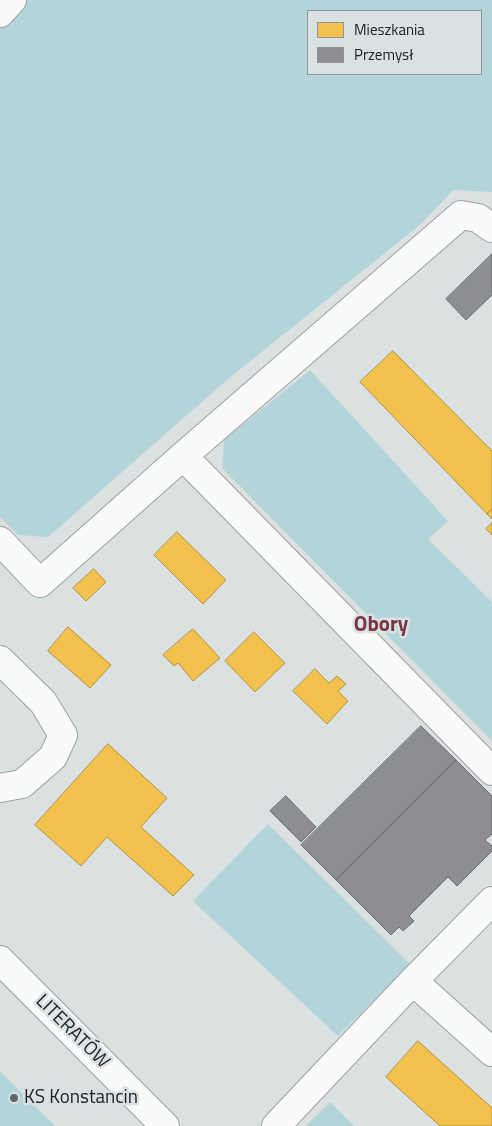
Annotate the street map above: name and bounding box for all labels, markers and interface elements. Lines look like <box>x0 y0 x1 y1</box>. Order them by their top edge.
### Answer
legend <box>307 10 482 75</box>
text: Mieszkania <box>354 18 425 41</box>
text: Przemysł <box>354 43 414 66</box>
district label: Obory <box>354 613 408 639</box>
street label: LITERATÓW <box>30 990 114 1074</box>
place label: KS Konstancin <box>24 1087 138 1109</box>
marker: KS Konstancin <box>8 1092 20 1104</box>

